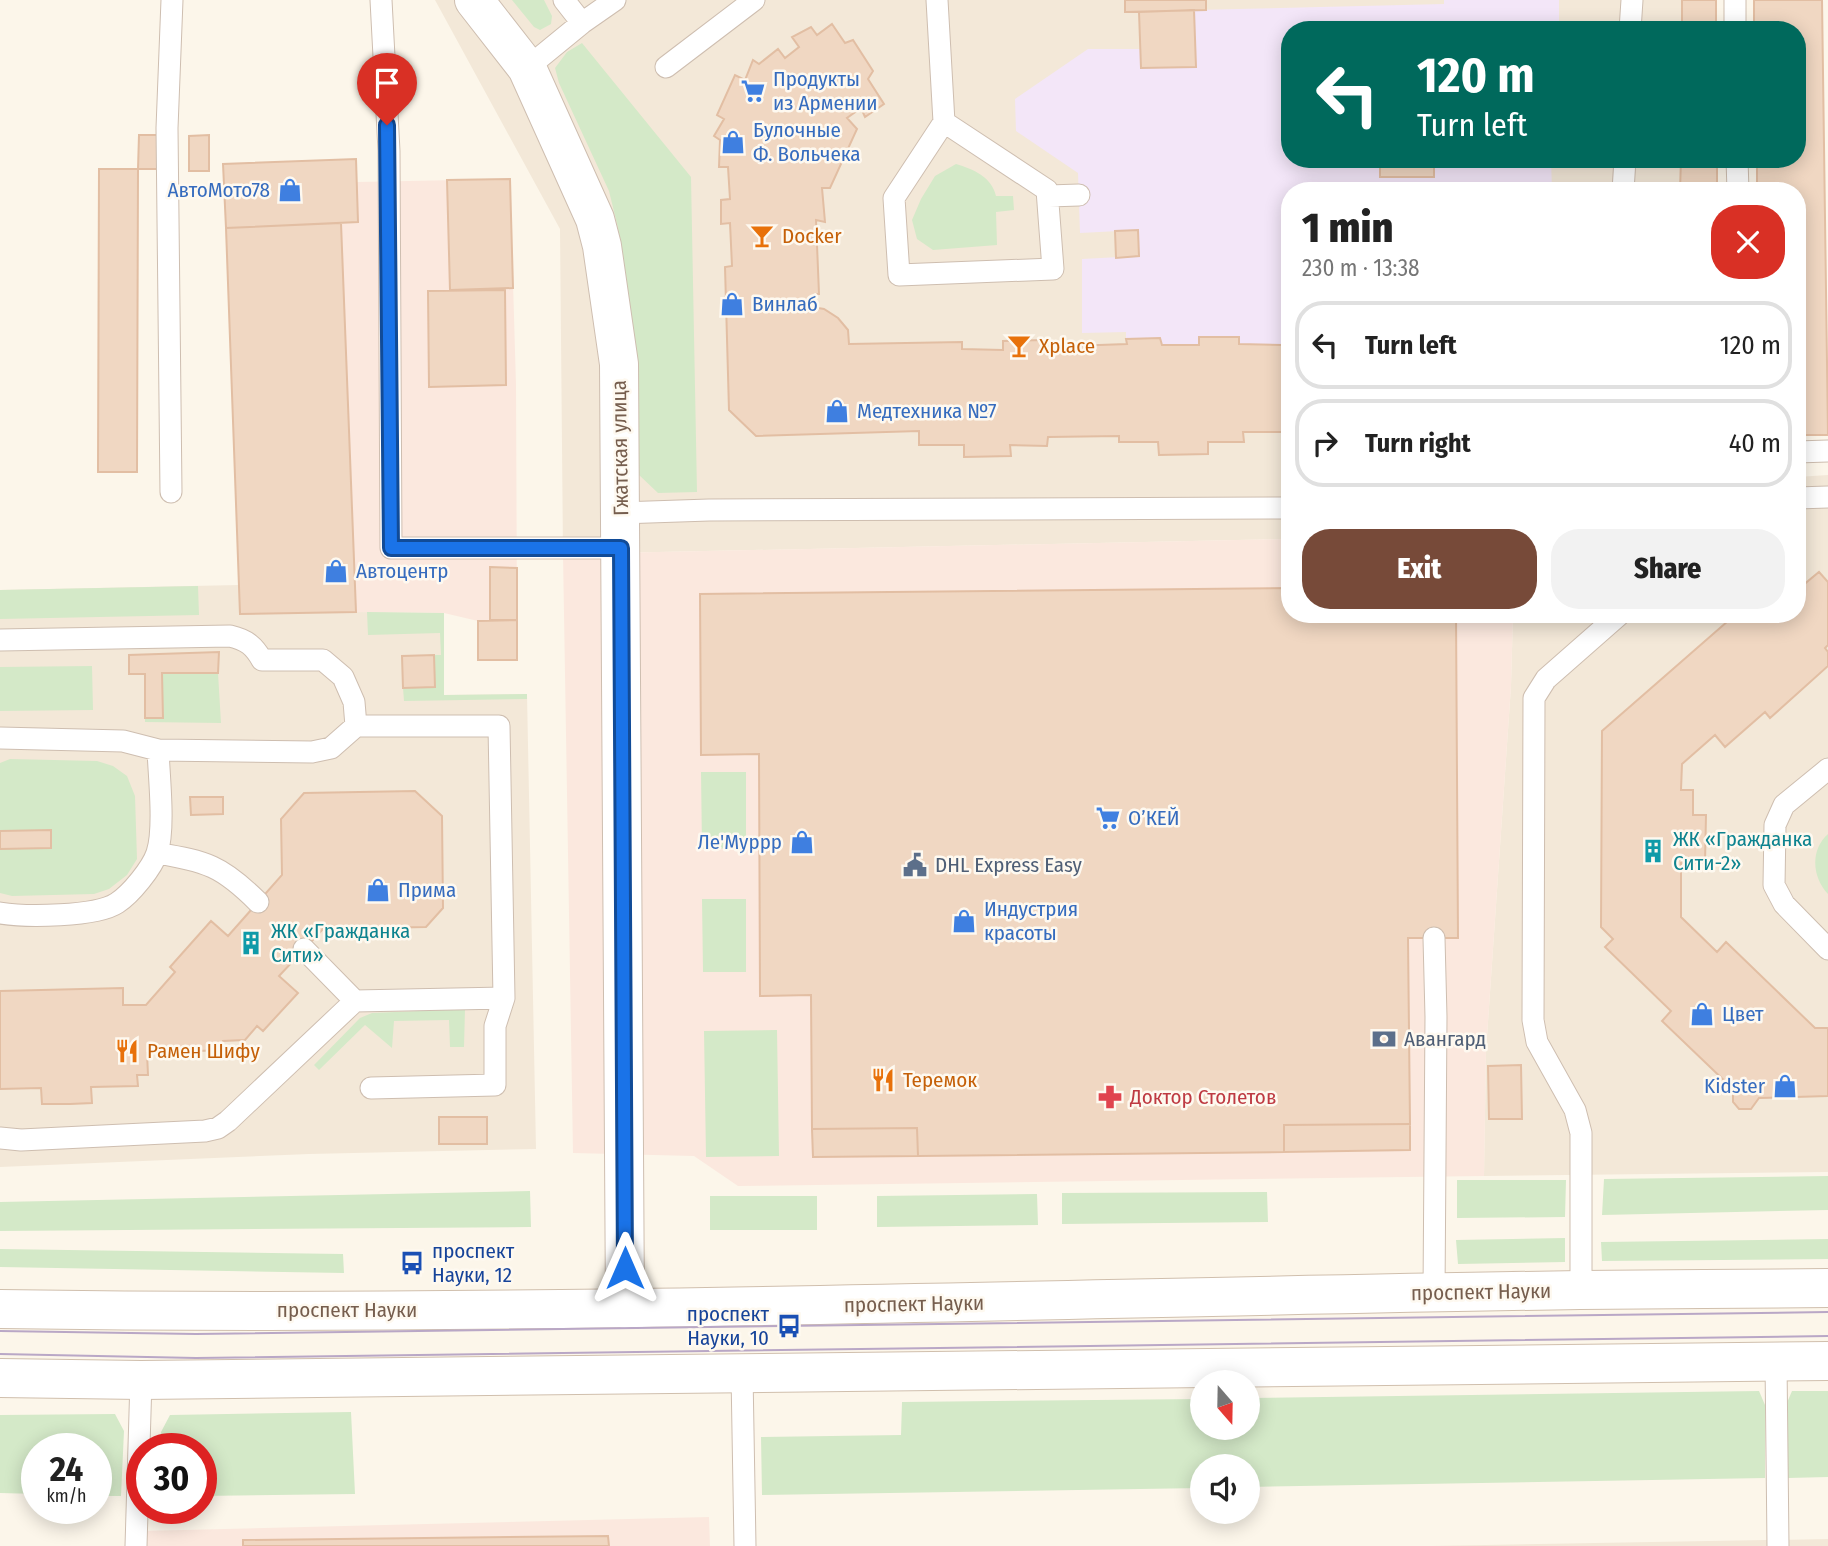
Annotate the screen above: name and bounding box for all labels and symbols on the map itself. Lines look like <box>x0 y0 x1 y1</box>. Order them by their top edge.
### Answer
pin <box>357 53 417 125</box>
place label: Продукты из Армении <box>773 66 878 116</box>
supermarket icon: Продукты из Армении <box>739 77 767 105</box>
place label: Булочные Ф. Вольчека <box>753 117 861 167</box>
shop icon: Булочные Ф. Вольчека <box>719 128 747 156</box>
shop icon: АвтоМото78 <box>276 176 304 204</box>
place label: АвтоМото78 <box>167 177 270 203</box>
bar icon: Docker <box>748 222 776 250</box>
place label: Docker <box>782 223 842 249</box>
shop icon: Винлаб <box>718 290 746 318</box>
place label: Винлаб <box>752 291 818 317</box>
bar icon: Xplace <box>1005 332 1033 360</box>
place label: Xplace <box>1039 333 1095 359</box>
street label: Гжатская улица <box>606 380 634 516</box>
shop icon: Медтехника №7 <box>823 397 851 425</box>
place label: Медтехника №7 <box>857 398 997 424</box>
shop icon: Автоцентр <box>322 557 350 585</box>
place label: Автоцентр <box>356 558 448 584</box>
supermarket icon: О’КЕЙ <box>1094 804 1122 832</box>
place label: О’КЕЙ <box>1128 805 1179 831</box>
place label: ЖК «Гражданка Сити-2» <box>1673 826 1812 876</box>
shop icon: Ле'Муррр <box>788 828 816 856</box>
place label: Ле'Муррр <box>697 829 782 855</box>
building icon: ЖК «Гражданка Сити-2» <box>1639 837 1667 865</box>
public building icon: DHL Express Easy <box>901 851 929 879</box>
place label: DHL Express Easy <box>935 852 1083 878</box>
shop icon: Прима <box>364 876 392 904</box>
place label: Прима <box>398 877 456 903</box>
place label: Индустрия красоты <box>984 896 1078 946</box>
shop icon: Индустрия красоты <box>950 907 978 935</box>
place label: ЖК «Гражданка Сити» <box>271 918 410 968</box>
building icon: ЖК «Гражданка Сити» <box>237 929 265 957</box>
shop icon: Цвет <box>1688 1000 1716 1028</box>
place label: Цвет <box>1722 1001 1764 1027</box>
bank icon: Авангард <box>1370 1025 1398 1053</box>
place label: Авангард <box>1404 1026 1486 1052</box>
restaurant icon: Рамен Шифу <box>113 1037 141 1065</box>
place label: Рамен Шифу <box>147 1038 260 1064</box>
restaurant icon: Теремок <box>869 1066 897 1094</box>
place label: Теремок <box>903 1067 977 1093</box>
shop icon: Kidster <box>1771 1072 1799 1100</box>
place label: Kidster <box>1704 1073 1766 1099</box>
pharmacy icon: Доктор Столетов <box>1096 1083 1124 1111</box>
place label: Доктор Столетов <box>1129 1084 1276 1110</box>
position arrow <box>588 1231 662 1305</box>
place label: проспект Науки, 12 <box>432 1238 515 1288</box>
bus stop icon: проспект Науки, 12 <box>398 1249 426 1277</box>
street label: проспект Науки <box>1411 1278 1551 1306</box>
street label: проспект Науки <box>844 1290 984 1318</box>
street label: проспект Науки <box>277 1297 417 1323</box>
place label: проспект Науки, 10 <box>687 1301 769 1351</box>
bus stop icon: проспект Науки, 10 <box>775 1312 803 1340</box>
north arrow <box>1190 1370 1260 1440</box>
speed limit sign: 30 <box>126 1433 217 1524</box>

